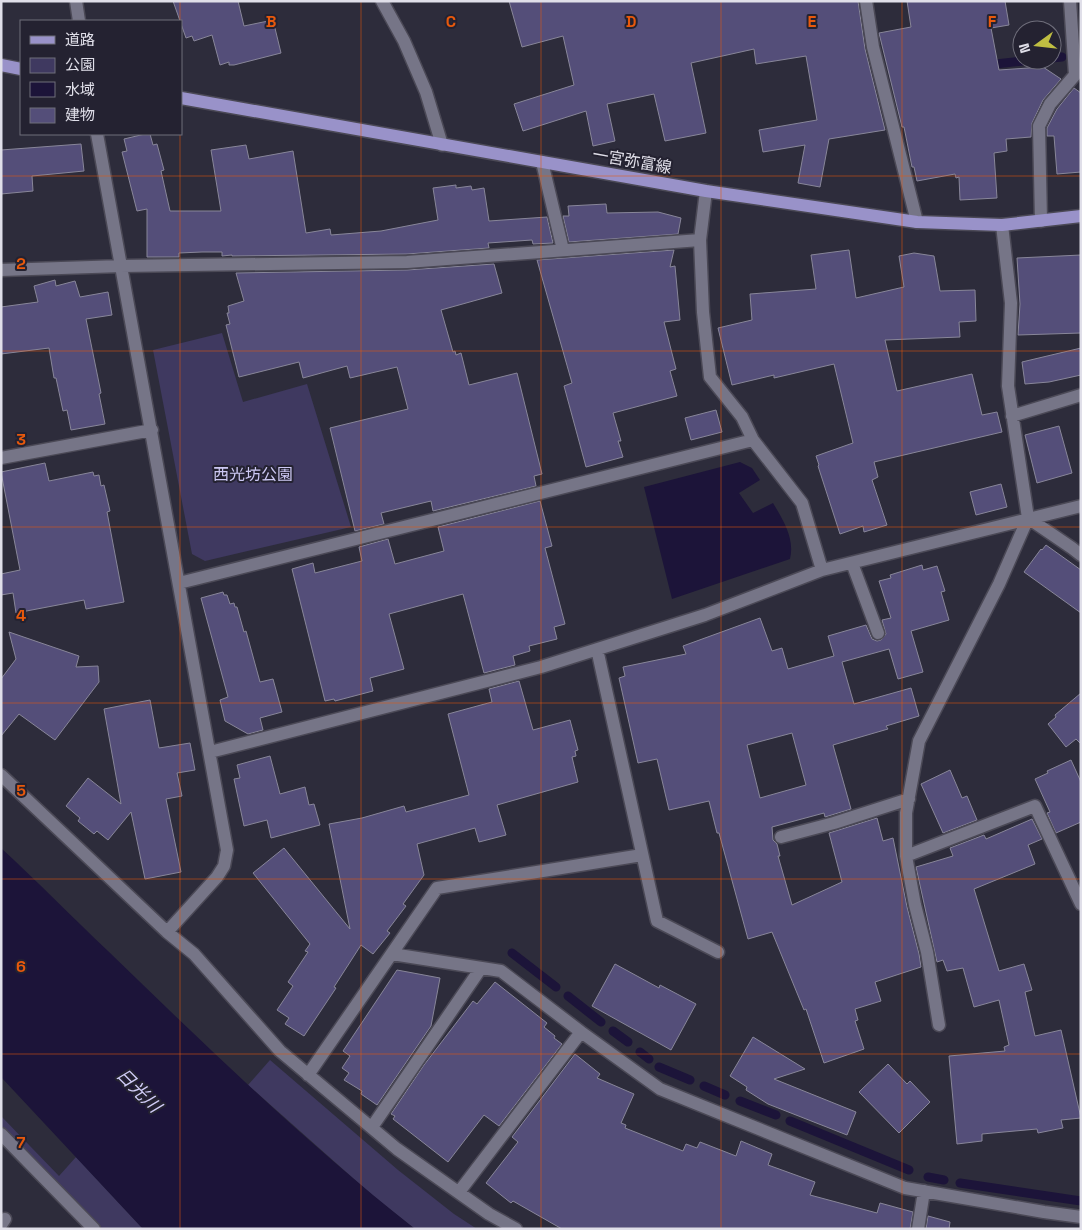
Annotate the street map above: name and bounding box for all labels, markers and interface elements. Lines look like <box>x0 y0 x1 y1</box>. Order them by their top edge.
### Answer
text: B <box>266 11 276 32</box>
text: C <box>446 11 456 32</box>
text: D <box>626 11 636 32</box>
text: E <box>808 11 817 32</box>
text: F <box>988 11 997 32</box>
legend <box>20 20 182 135</box>
north arrow <box>1012 20 1062 70</box>
text: 道路 <box>65 30 95 49</box>
text: N <box>1015 41 1034 55</box>
text: 公園 <box>65 55 95 74</box>
text: 水域 <box>65 80 95 99</box>
text: 建物 <box>65 105 95 124</box>
street label: 一宮弥富線 <box>591 144 673 178</box>
text: 2 <box>16 253 26 274</box>
text: 3 <box>16 429 26 450</box>
park label: 西光坊公園 <box>213 464 293 485</box>
text: 4 <box>16 605 26 626</box>
text: 5 <box>16 780 26 801</box>
text: 6 <box>16 956 26 977</box>
water label: 日光川 <box>112 1063 168 1119</box>
text: 7 <box>17 1132 26 1153</box>

